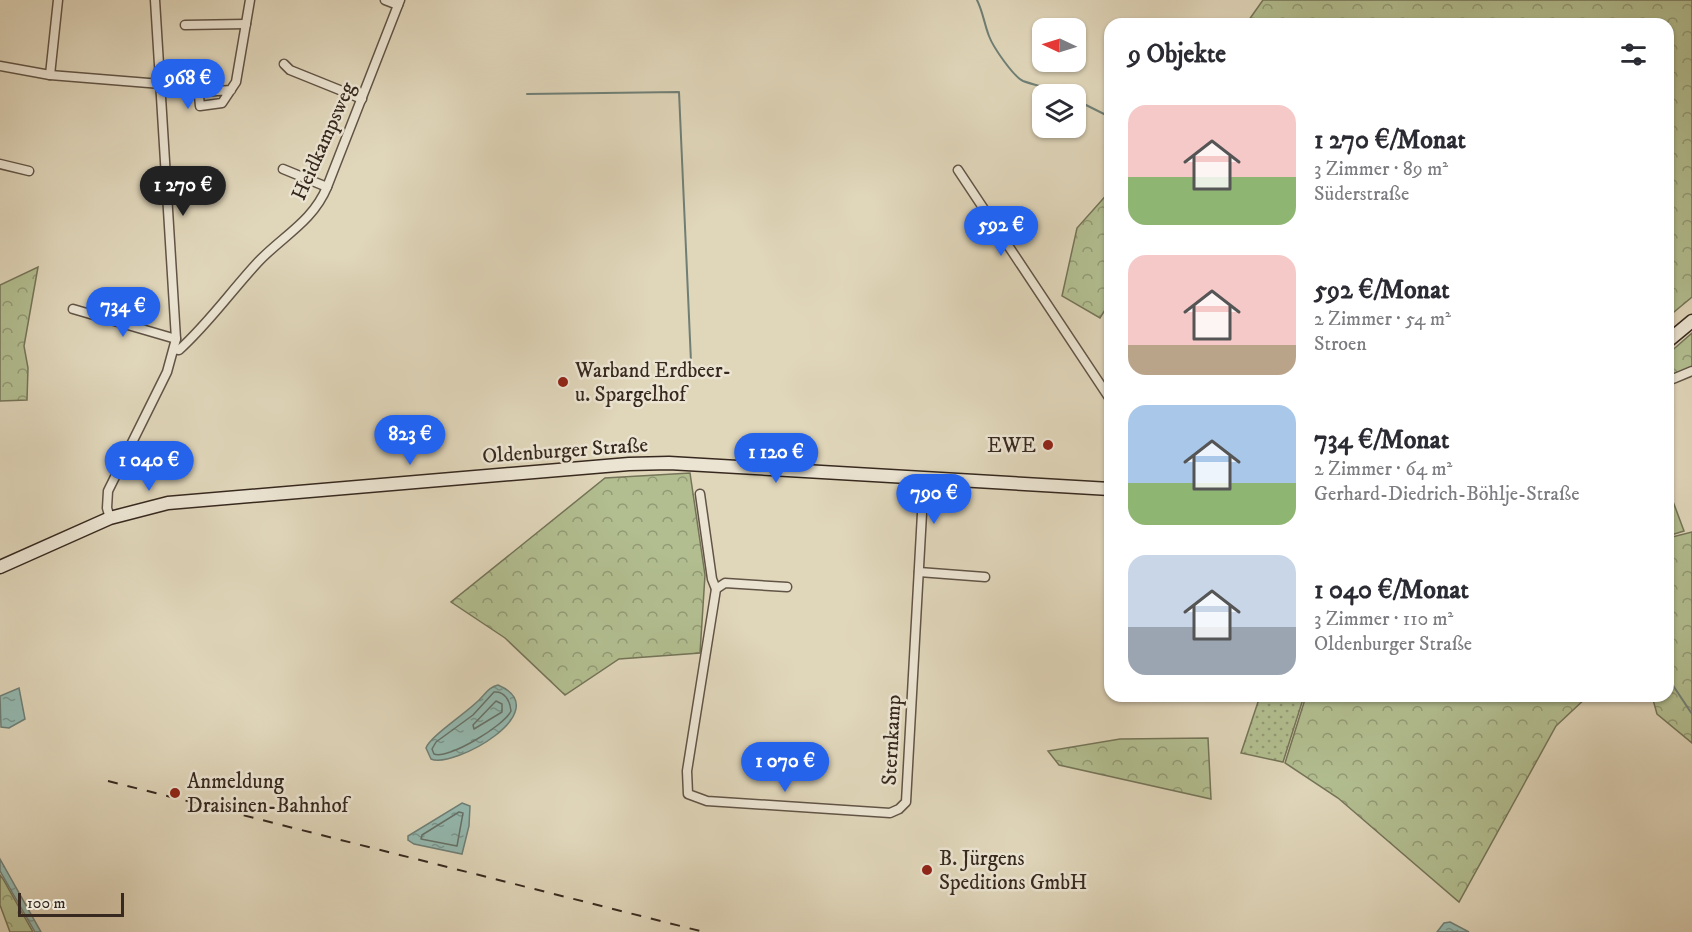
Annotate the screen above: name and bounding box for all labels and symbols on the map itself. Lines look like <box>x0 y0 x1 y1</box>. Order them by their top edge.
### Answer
north arrow <box>1032 18 1086 72</box>
pin: 968 € <box>146 59 230 110</box>
street label: Heidkampsweg <box>286 77 362 205</box>
pin: 1 270 € <box>128 166 238 217</box>
pin: 592 € <box>959 206 1043 257</box>
pin: 734 € <box>81 287 165 338</box>
place label: Warband Erdbeer- u. Spargelhof <box>574 358 731 408</box>
marker: Warband Erdbeer- u. Spargelhof <box>556 375 570 389</box>
pin: 823 € <box>368 415 452 466</box>
street label: Oldenburger Straße <box>481 432 649 470</box>
pin: 1 120 € <box>721 433 831 484</box>
place label: EWE <box>987 433 1036 459</box>
marker: EWE <box>1041 438 1055 452</box>
pin: 1 040 € <box>94 441 204 492</box>
pin: 790 € <box>892 474 976 525</box>
street label: Sternkamp <box>877 694 907 786</box>
pin: 1 070 € <box>730 742 840 793</box>
place label: Anmeldung Draisinen-Bahnhof <box>187 769 352 819</box>
marker: Anmeldung Draisinen-Bahnhof <box>168 786 182 800</box>
place label: B. Jürgens Speditions GmbH <box>939 846 1088 896</box>
marker: B. Jürgens Speditions GmbH <box>920 863 934 877</box>
scale bar <box>18 890 124 918</box>

